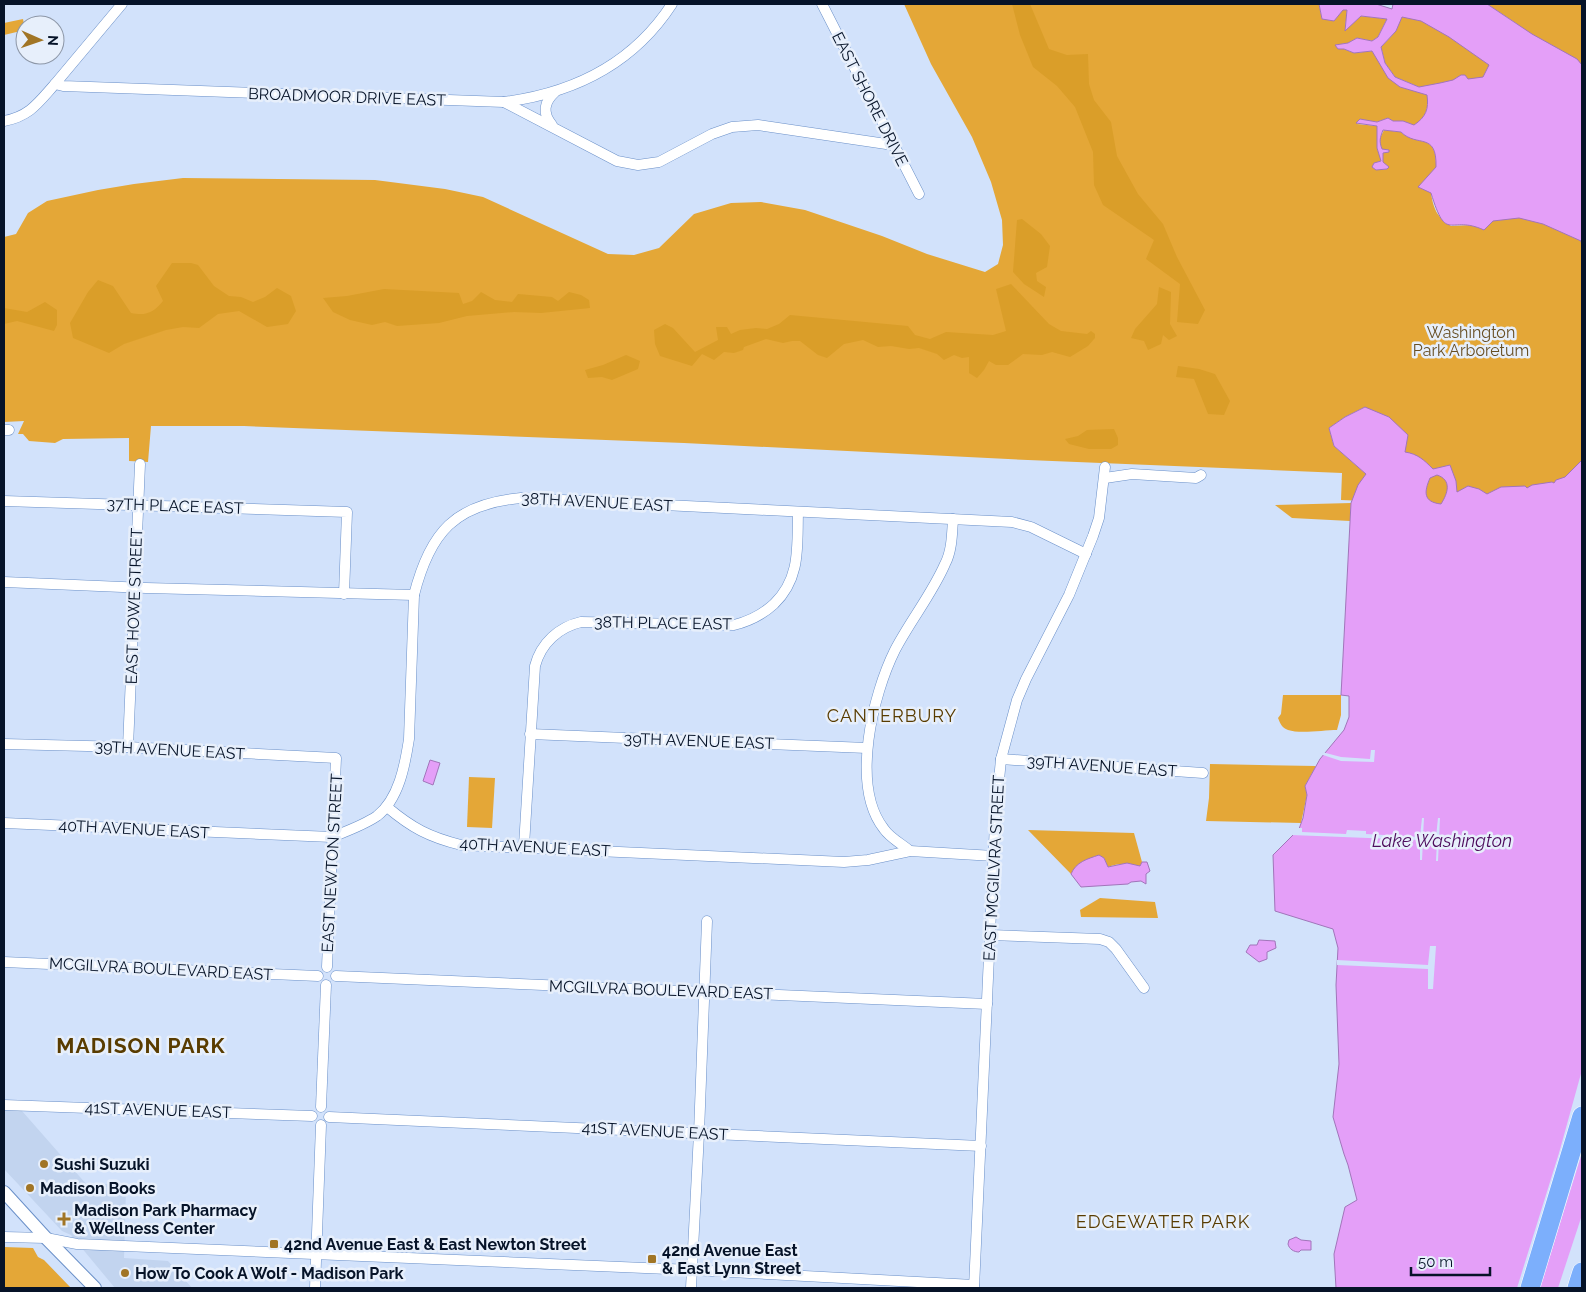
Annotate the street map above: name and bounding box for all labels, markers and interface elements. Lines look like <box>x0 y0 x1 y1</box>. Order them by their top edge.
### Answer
north arrow <box>15 15 65 65</box>
street label: EAST SHORE DRIVE <box>828 29 912 169</box>
text: N <box>45 35 61 46</box>
street label: BROADMOOR DRIVE EAST <box>248 84 446 110</box>
park label: Washington Park Arboretum <box>1413 323 1529 360</box>
street label: 38TH AVENUE EAST <box>521 489 673 515</box>
street label: 37TH PLACE EAST <box>106 494 244 518</box>
street label: EAST HOWE STREET <box>122 527 146 685</box>
street label: 38TH PLACE EAST <box>594 612 732 634</box>
district label: CANTERBURY <box>827 705 957 726</box>
street label: 39TH AVENUE EAST <box>623 729 775 753</box>
street label: 39TH AVENUE EAST <box>94 737 246 763</box>
street label: 39TH AVENUE EAST <box>1026 751 1178 781</box>
street label: EAST NEWTON STREET <box>318 773 346 953</box>
street label: EAST MCGILVRA STREET <box>980 774 1008 962</box>
street label: 40TH AVENUE EAST <box>58 816 210 842</box>
water label: Lake Washington <box>1372 830 1512 851</box>
street label: 40TH AVENUE EAST <box>459 834 611 860</box>
street label: MCGILVRA BOULEVARD EAST <box>49 954 274 984</box>
street label: MCGILVRA BOULEVARD EAST <box>549 977 774 1003</box>
district label: MADISON PARK <box>56 1033 226 1058</box>
street label: 41ST AVENUE EAST <box>84 1098 232 1122</box>
street label: 41ST AVENUE EAST <box>581 1118 729 1144</box>
place label: Sushi Suzuki <box>54 1155 150 1174</box>
marker: Sushi Suzuki <box>38 1158 50 1170</box>
place label: Madison Books <box>40 1179 156 1198</box>
marker: Madison Books <box>24 1182 36 1194</box>
place label: Madison Park Pharmacy & Wellness Center <box>74 1201 257 1238</box>
district label: EDGEWATER PARK <box>1076 1211 1250 1232</box>
marker: Madison Park Pharmacy & Wellness Center <box>58 1213 70 1225</box>
place label: 42nd Avenue East & East Newton Street <box>284 1235 586 1254</box>
marker: 42nd Avenue East & East Newton Street <box>268 1238 280 1250</box>
place label: 42nd Avenue East & East Lynn Street <box>662 1241 801 1278</box>
scale bar <box>1411 1244 1490 1276</box>
marker: 42nd Avenue East & East Lynn Street <box>646 1253 658 1265</box>
text: 50 m <box>1418 1253 1453 1271</box>
place label: How To Cook A Wolf - Madison Park <box>135 1264 404 1283</box>
marker: How To Cook A Wolf - Madison Park <box>119 1267 131 1279</box>

